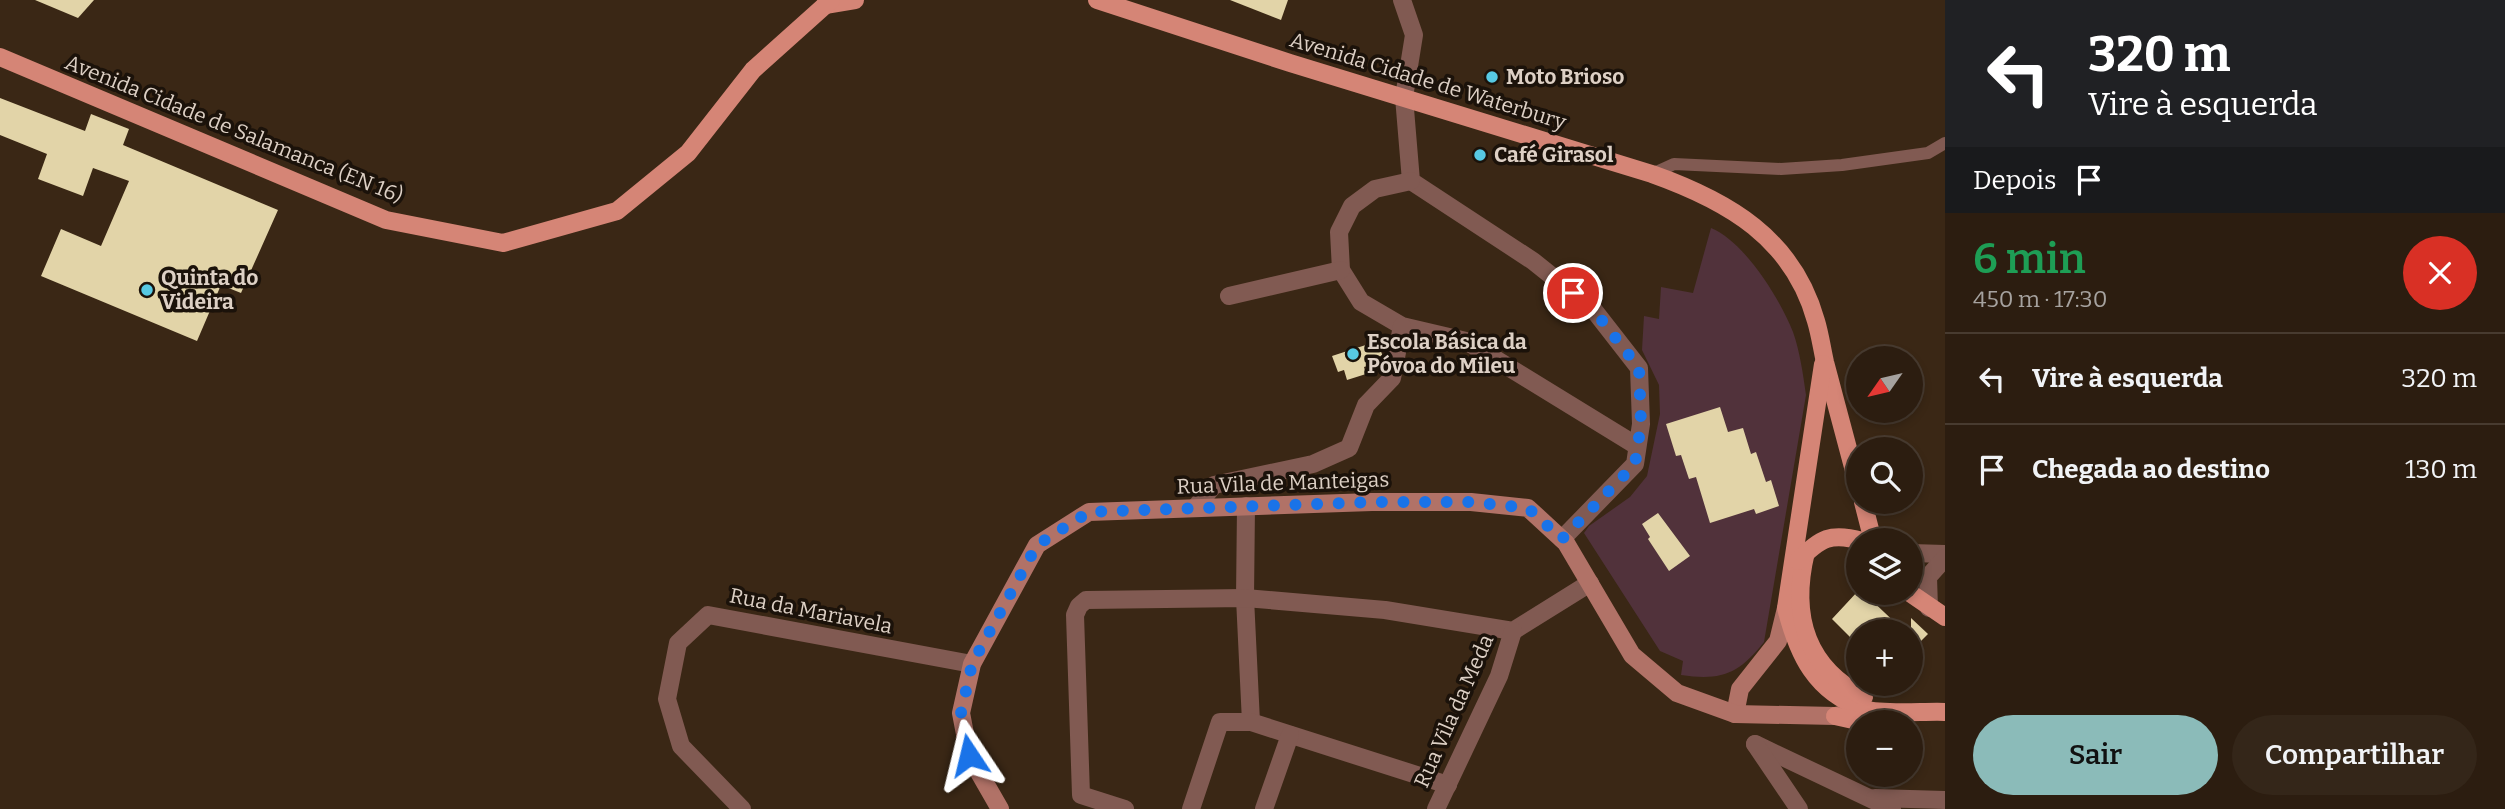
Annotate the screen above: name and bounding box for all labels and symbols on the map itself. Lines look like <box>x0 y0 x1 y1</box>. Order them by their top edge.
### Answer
street label: Avenida Cidade de Waterbury <box>1287 27 1570 136</box>
street label: Avenida Cidade de Salamanca (EN 16) <box>61 49 407 209</box>
place label: Moto Brioso <box>1506 64 1624 90</box>
marker: Moto Brioso <box>1484 69 1500 85</box>
place label: Café Girasol <box>1494 142 1614 168</box>
marker: Café Girasol <box>1472 147 1488 163</box>
pin <box>1543 263 1603 323</box>
place label: Quinta do Videira <box>161 265 258 315</box>
marker: Quinta do Videira <box>139 282 155 298</box>
place label: Escola Básica da Póvoa do Mileu <box>1367 329 1527 379</box>
marker: Escola Básica da Póvoa do Mileu <box>1345 346 1361 362</box>
north arrow <box>1846 346 1923 424</box>
street label: Rua Vila de Manteigas <box>1176 466 1390 500</box>
street label: Rua da Mariavela <box>727 582 895 640</box>
street label: Rua Vila da Meda <box>1409 630 1500 792</box>
position arrow <box>932 718 1006 792</box>

